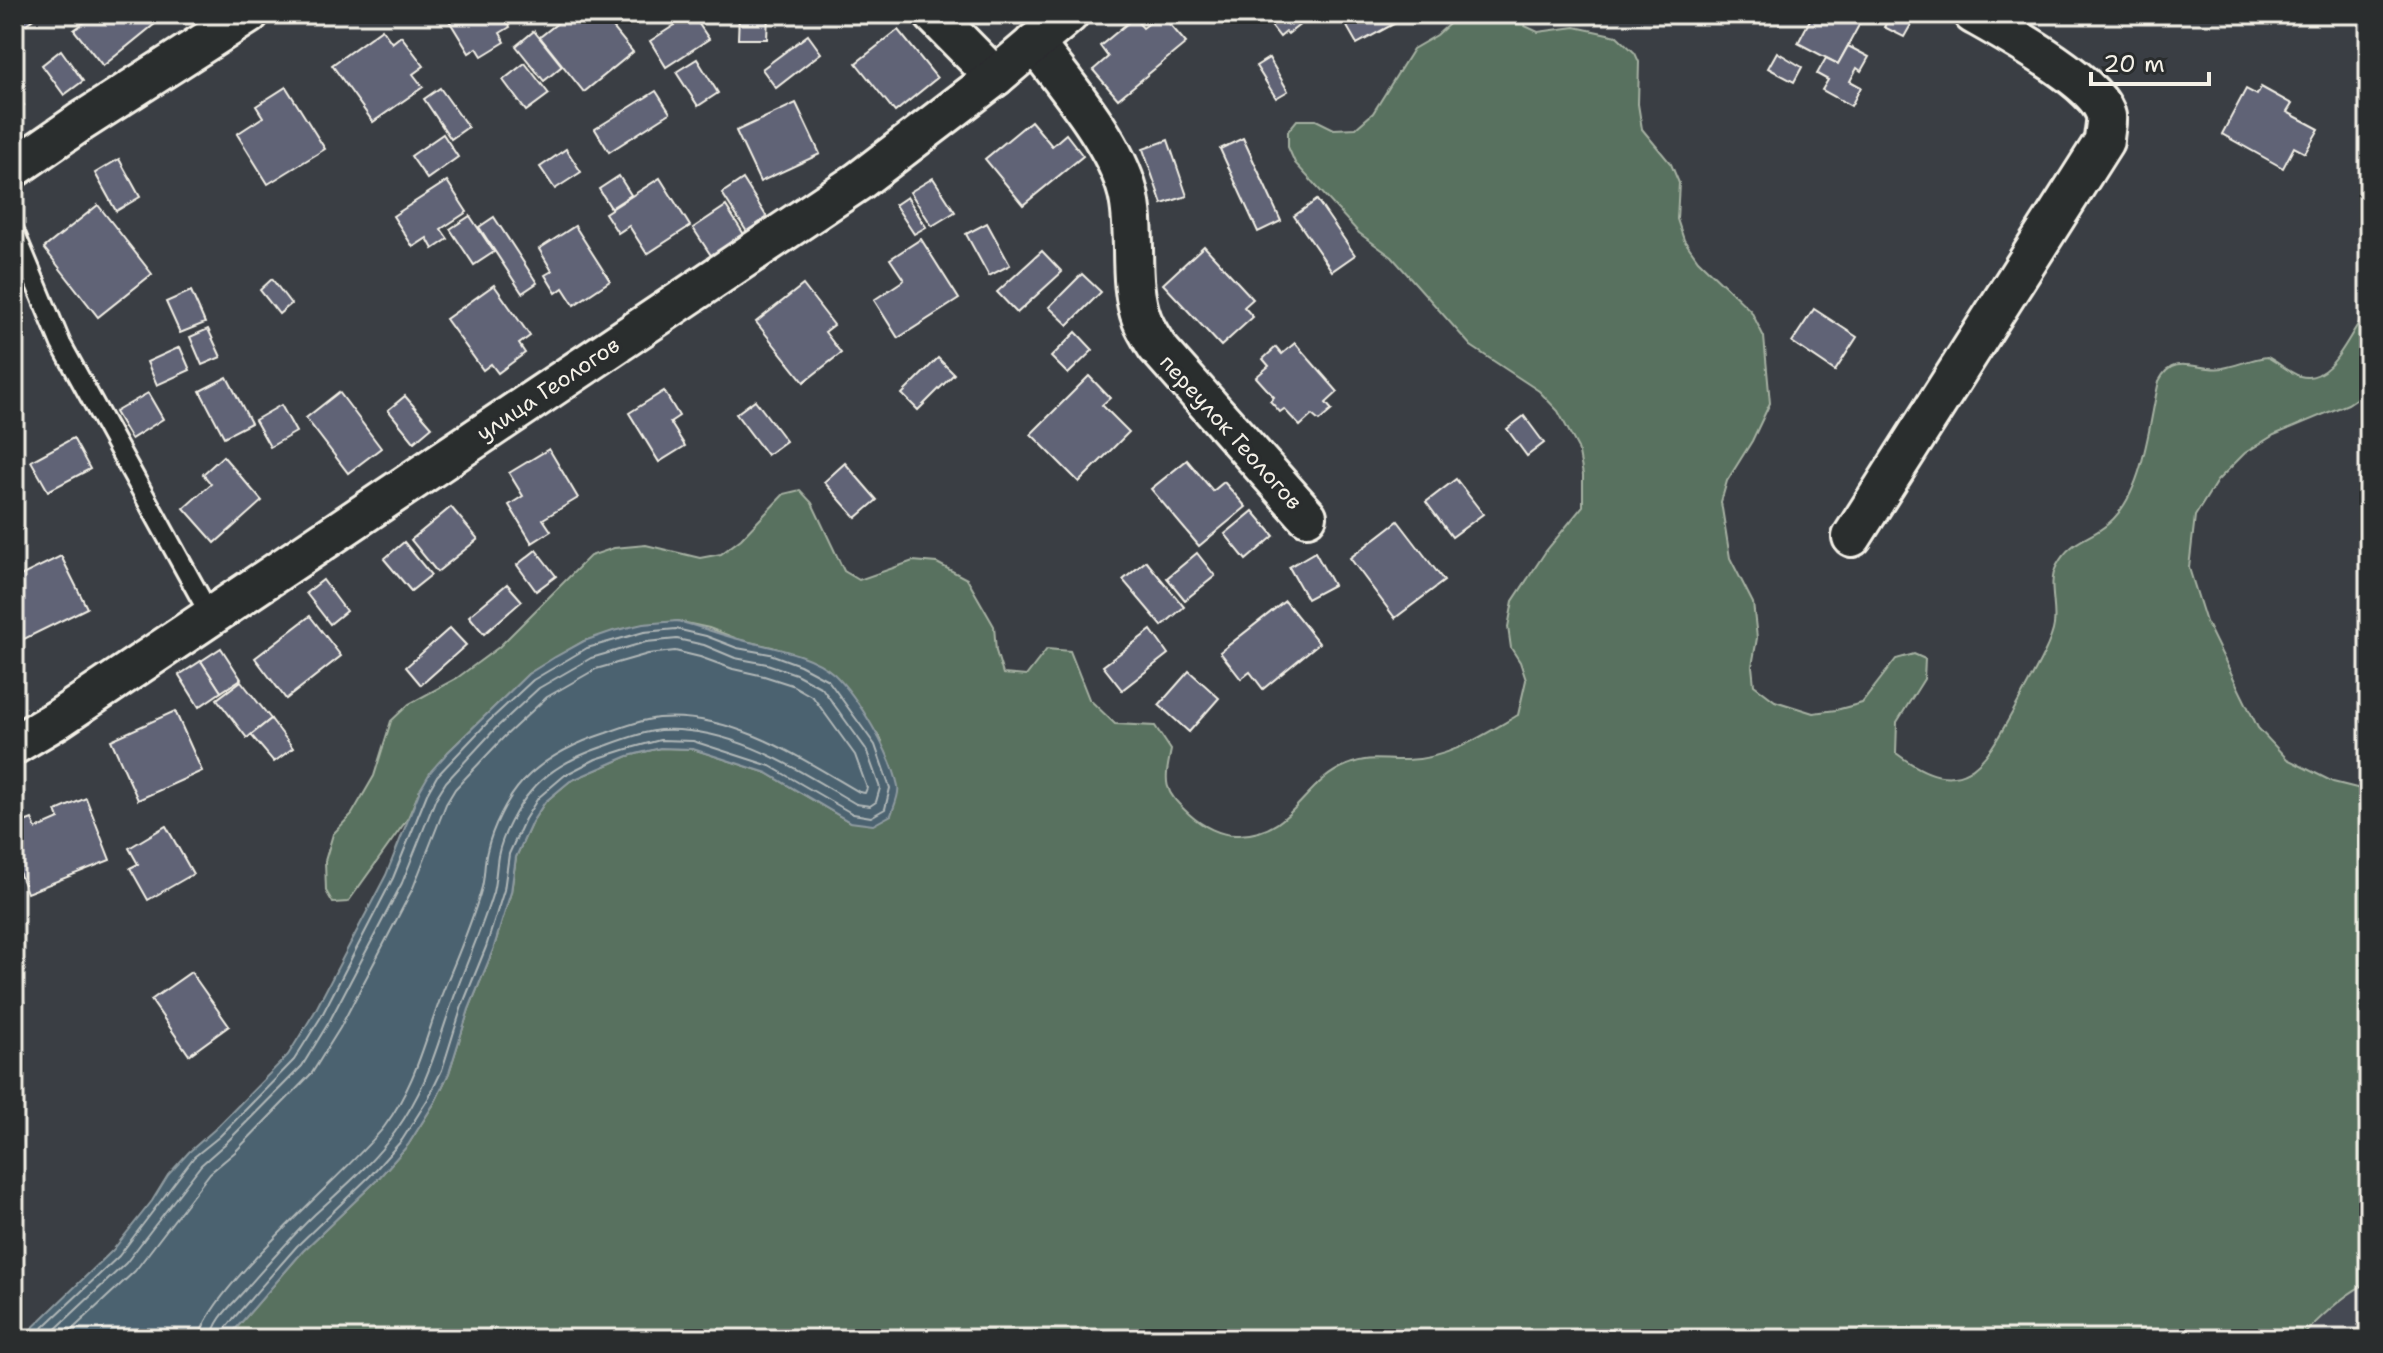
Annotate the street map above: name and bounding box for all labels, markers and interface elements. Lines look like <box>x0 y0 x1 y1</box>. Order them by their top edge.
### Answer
scale bar <box>2091 36 2209 86</box>
text: 20 m <box>2103 48 2165 80</box>
street label: улица Геологов <box>471 330 625 448</box>
street label: переулок Геологов <box>1153 348 1309 516</box>

